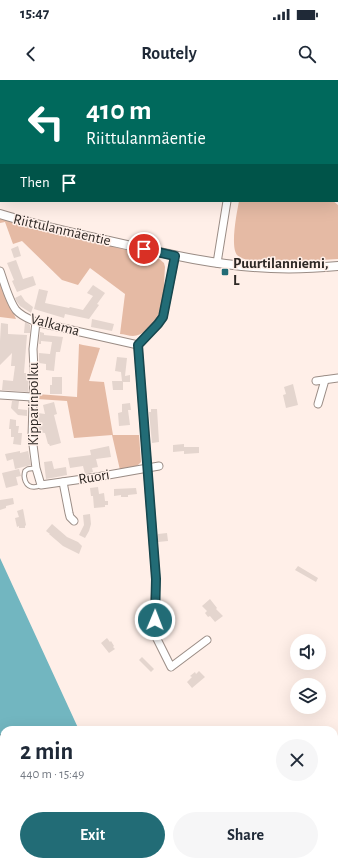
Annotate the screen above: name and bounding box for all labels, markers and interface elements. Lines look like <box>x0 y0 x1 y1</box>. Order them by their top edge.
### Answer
text: 15:47 <box>20 6 49 21</box>
icon: back <box>20 43 42 65</box>
icon: search <box>296 43 318 65</box>
text: Routely <box>141 45 197 63</box>
icon: left <box>20 96 72 148</box>
text: 410 m <box>86 97 152 125</box>
text: Riittulanmäentie <box>86 130 206 148</box>
icon: arrive <box>58 172 80 194</box>
text: Then <box>20 175 50 190</box>
street label: Riittulanmäentie <box>12 211 112 249</box>
pin <box>127 232 161 266</box>
icon: arrive <box>133 238 155 260</box>
place label: Puurtilanniemi, L <box>233 256 328 288</box>
marker: Puurtilanniemi, L <box>220 267 230 277</box>
street label: Valkama <box>29 311 81 339</box>
street label: Kipparinpolku <box>26 362 41 446</box>
street label: Ruori <box>77 467 111 487</box>
position arrow <box>134 599 176 641</box>
map controls <box>290 634 326 714</box>
button: sound <box>290 634 326 670</box>
button: layers <box>290 678 326 714</box>
button: close <box>276 739 318 781</box>
text: 2 min <box>20 740 73 764</box>
text: 440 m · 15:49 <box>20 768 84 781</box>
button: Exit <box>20 812 165 858</box>
button: Share <box>173 812 318 858</box>

